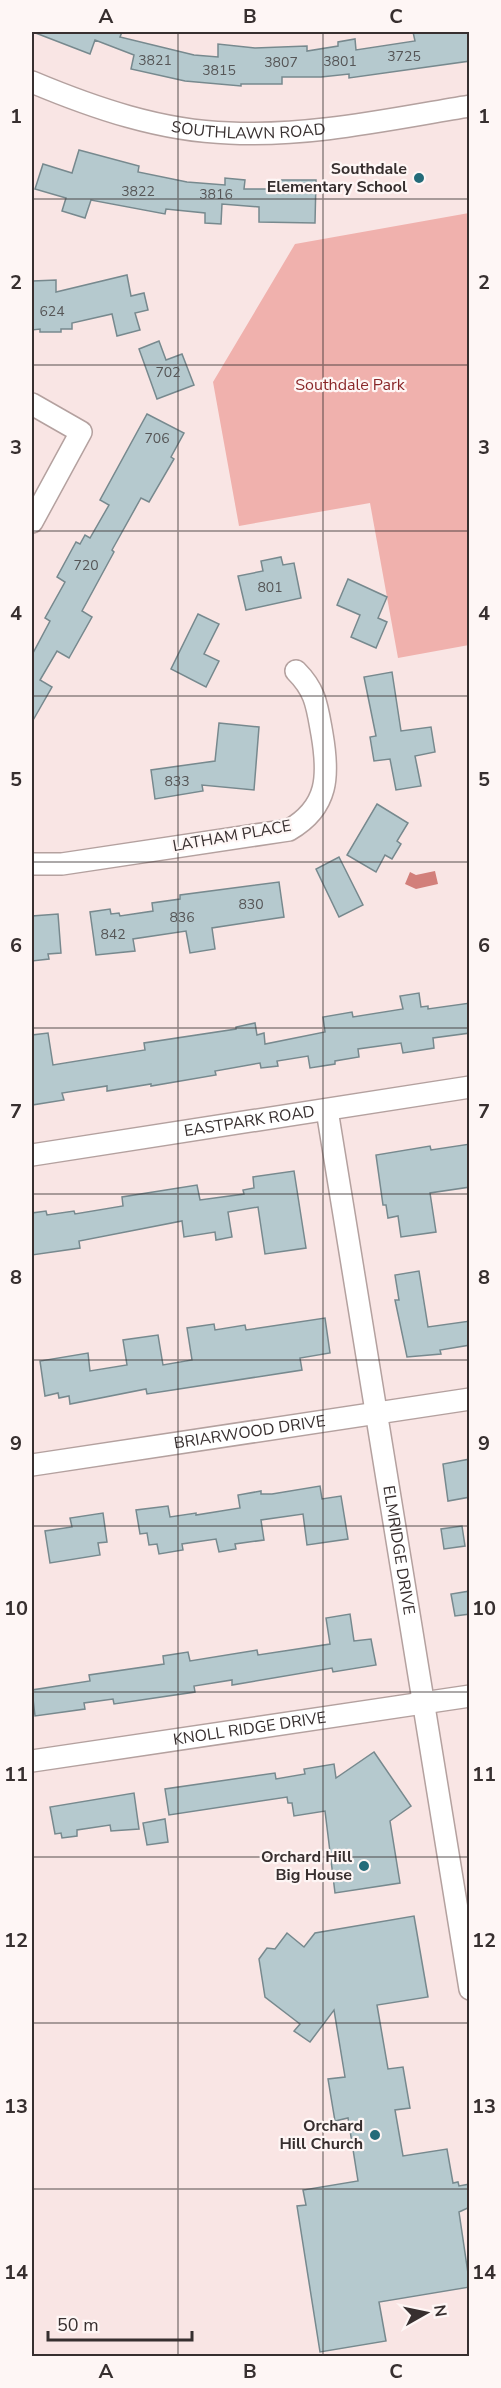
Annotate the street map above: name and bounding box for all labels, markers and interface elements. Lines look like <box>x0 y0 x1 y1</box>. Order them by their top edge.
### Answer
text: A <box>99 3 114 30</box>
text: B <box>243 3 257 30</box>
text: C <box>389 3 403 30</box>
house number: 3725 <box>387 47 421 66</box>
house number: 3821 <box>138 51 172 70</box>
house number: 3801 <box>323 52 357 71</box>
house number: 3807 <box>264 53 298 72</box>
house number: 3815 <box>202 61 236 80</box>
text: 1 <box>10 103 22 130</box>
text: 1 <box>478 103 490 130</box>
street label: SOUTHLAWN ROAD <box>170 116 327 145</box>
place label: Southdale Elementary School <box>267 158 407 198</box>
marker: Southdale Elementary School <box>412 171 426 185</box>
house number: 3822 <box>121 182 155 201</box>
house number: 3816 <box>199 185 233 204</box>
text: 2 <box>10 269 22 296</box>
text: 2 <box>478 269 490 296</box>
house number: 624 <box>39 302 65 321</box>
house number: 702 <box>155 363 181 382</box>
park label: Southdale Park <box>295 374 406 396</box>
house number: 706 <box>144 429 170 448</box>
text: 3 <box>10 434 22 461</box>
text: 3 <box>478 434 490 461</box>
house number: 720 <box>73 556 99 575</box>
house number: 801 <box>257 578 283 597</box>
text: 4 <box>10 600 22 627</box>
text: 4 <box>478 600 490 627</box>
text: 5 <box>10 766 22 793</box>
text: 5 <box>478 766 490 793</box>
house number: 833 <box>164 772 190 791</box>
street label: LATHAM PLACE <box>171 815 293 857</box>
house number: 830 <box>238 895 264 914</box>
house number: 836 <box>169 908 195 927</box>
house number: 842 <box>100 925 126 944</box>
text: 6 <box>10 932 22 959</box>
text: 6 <box>478 932 490 959</box>
text: 7 <box>10 1098 22 1125</box>
text: 7 <box>478 1098 490 1125</box>
street label: EASTPARK ROAD <box>183 1100 316 1142</box>
text: 8 <box>10 1264 22 1291</box>
text: 8 <box>478 1264 490 1291</box>
street label: BRIARWOOD DRIVE <box>172 1410 327 1454</box>
text: 9 <box>10 1430 22 1457</box>
text: 9 <box>478 1430 490 1457</box>
street label: ELMRIDGE DRIVE <box>377 1484 420 1616</box>
text: 10 <box>4 1595 28 1622</box>
text: 10 <box>472 1595 496 1622</box>
street label: KNOLL RIDGE DRIVE <box>172 1706 328 1751</box>
text: 11 <box>4 1761 28 1788</box>
text: 11 <box>472 1761 496 1788</box>
place label: Orchard Hill Big House <box>261 1846 352 1886</box>
marker: Orchard Hill Big House <box>357 1859 371 1873</box>
text: 12 <box>4 1927 28 1954</box>
text: 12 <box>472 1927 496 1954</box>
text: 13 <box>4 2093 28 2120</box>
text: 13 <box>472 2093 496 2120</box>
place label: Orchard Hill Church <box>279 2115 363 2155</box>
marker: Orchard Hill Church <box>368 2128 382 2142</box>
text: 14 <box>4 2259 28 2286</box>
text: 14 <box>472 2259 496 2286</box>
north arrow <box>396 2283 456 2343</box>
text: N <box>428 2303 452 2318</box>
scale bar <box>48 2304 192 2342</box>
text: 50 m <box>57 2313 99 2337</box>
text: A <box>99 2358 114 2385</box>
text: B <box>243 2358 257 2385</box>
text: C <box>389 2358 403 2385</box>

